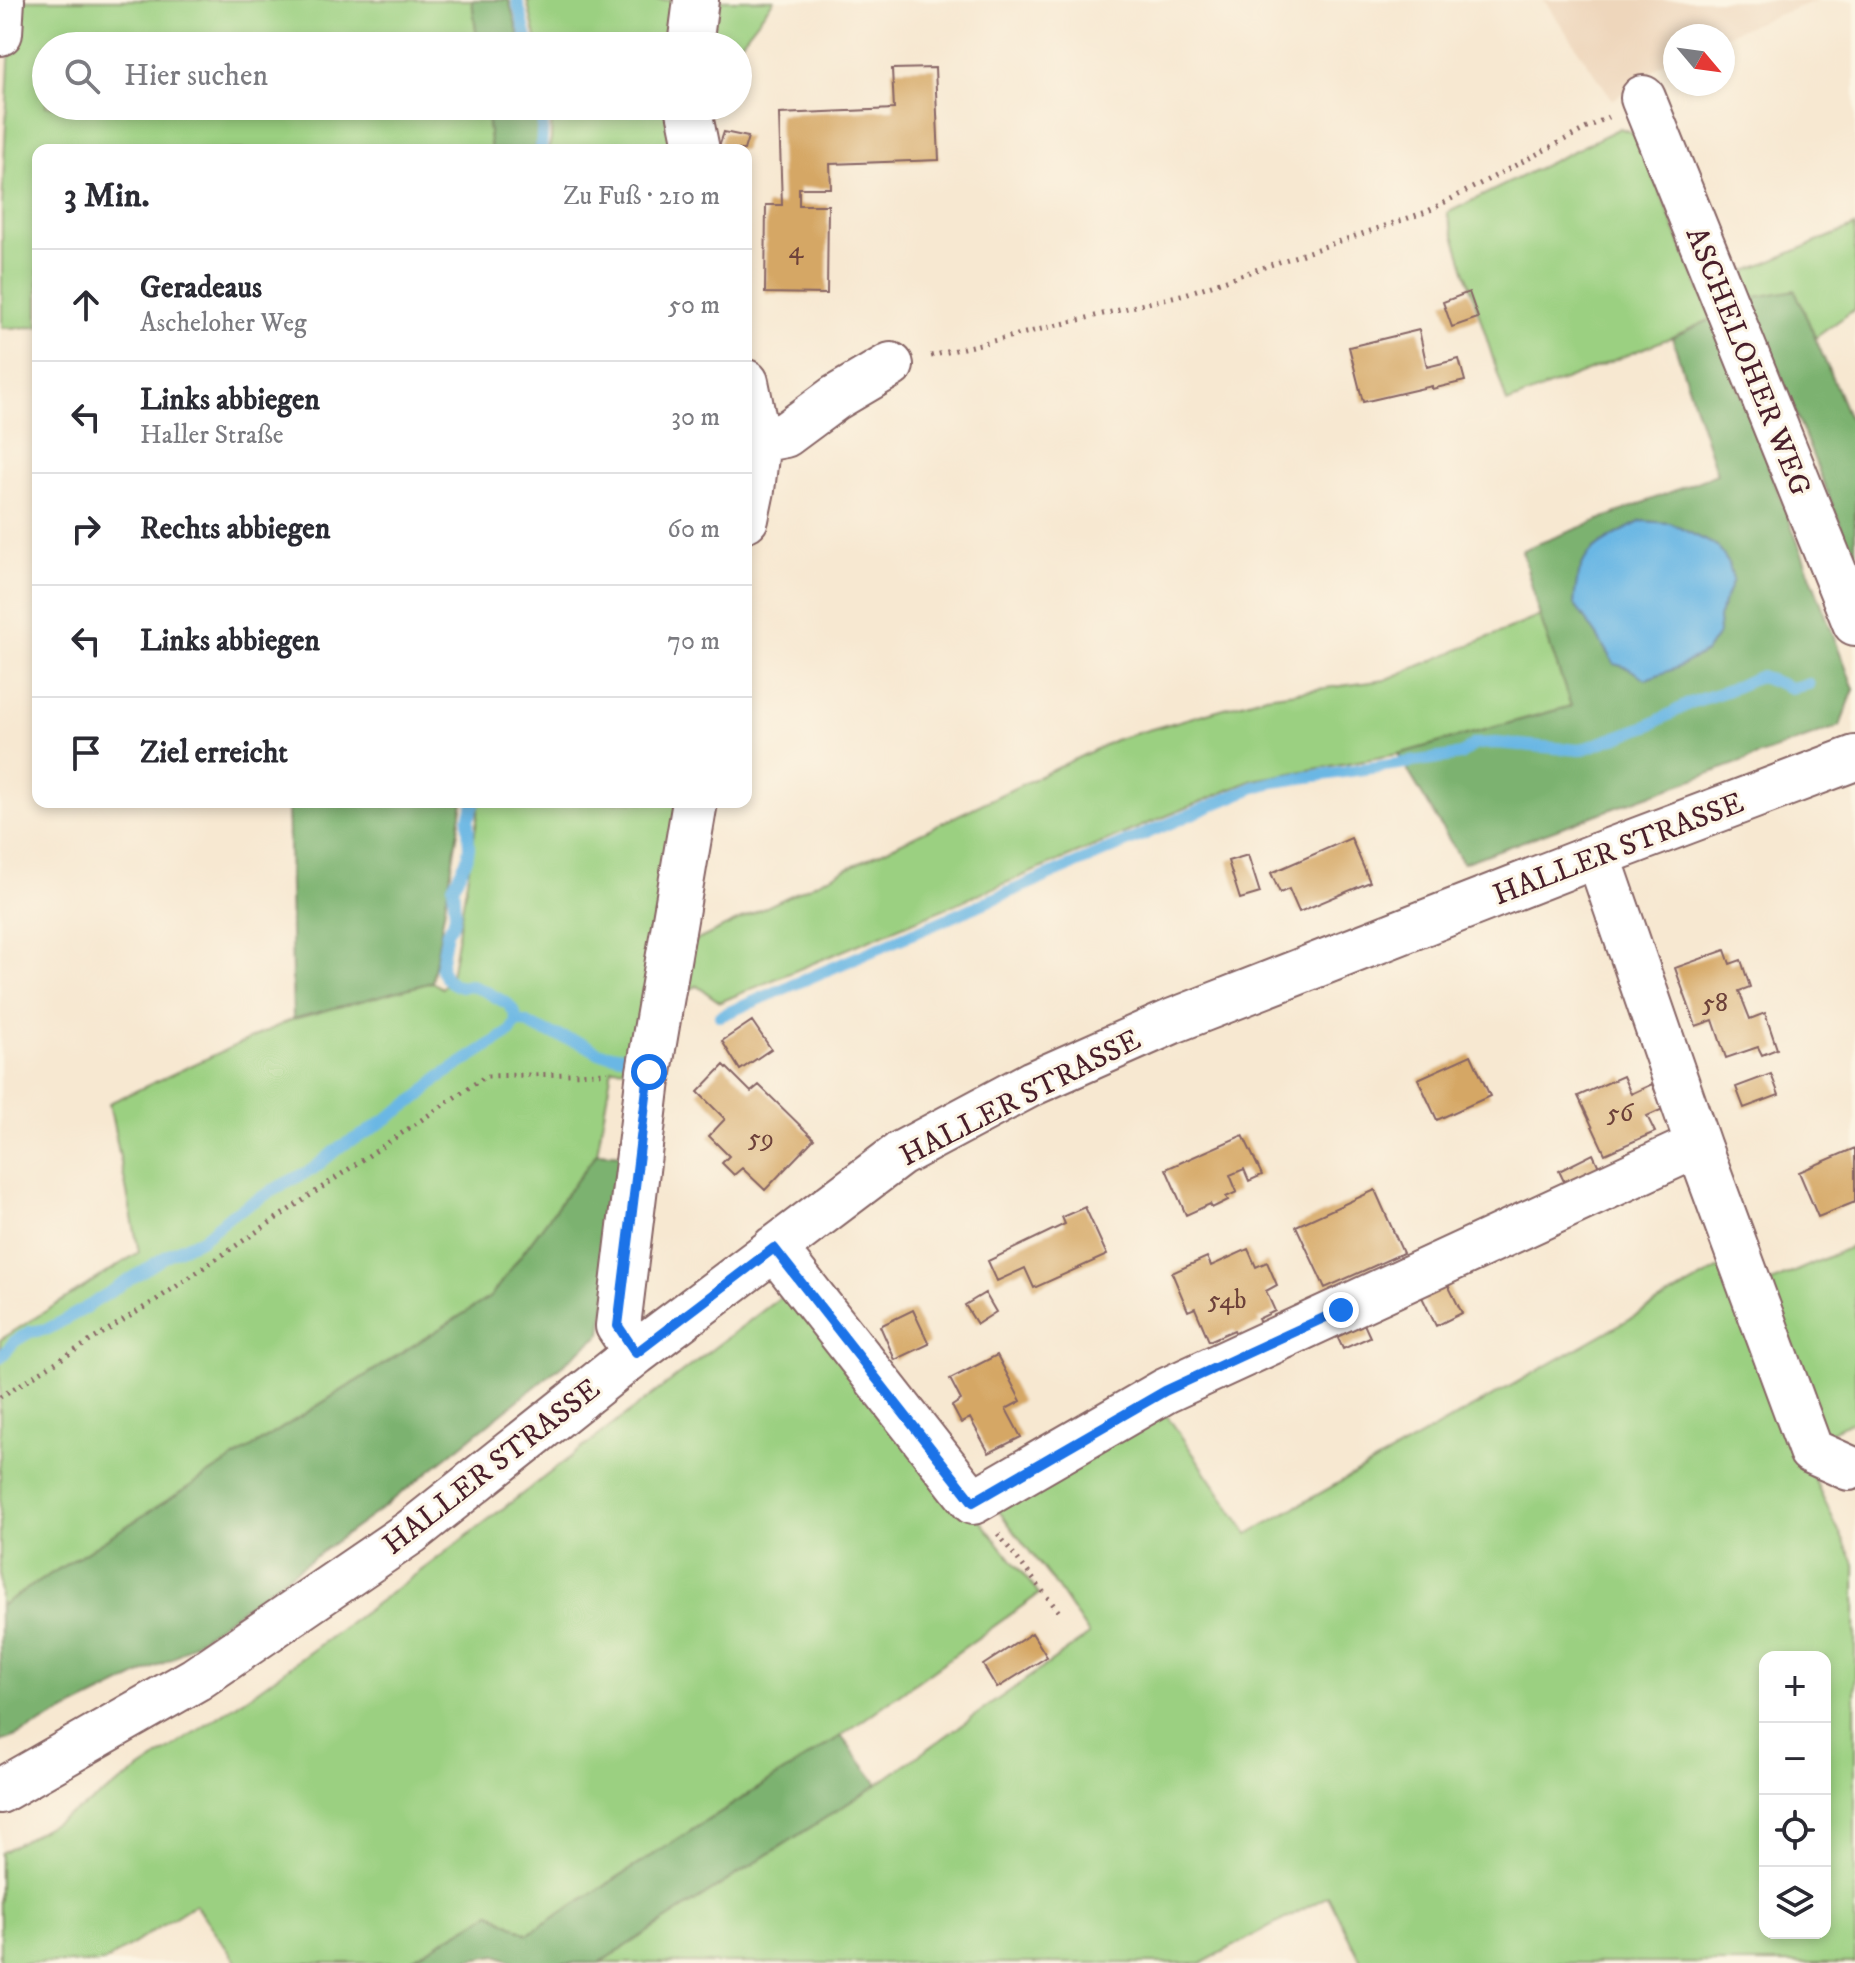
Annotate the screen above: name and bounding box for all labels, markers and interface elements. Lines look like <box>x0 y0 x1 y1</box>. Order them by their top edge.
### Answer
north arrow <box>1663 24 1735 96</box>
search box <box>32 32 752 120</box>
icon: search <box>60 54 104 98</box>
text: Hier suchen <box>124 58 268 95</box>
text: 3 Min. <box>64 175 150 217</box>
text: Zu Fuß · 210 m <box>563 180 720 213</box>
street label: ASCHELOHER WEG <box>1677 222 1818 501</box>
house number: 4 <box>789 234 805 267</box>
text: Geradeaus <box>140 270 262 307</box>
icon: ahead <box>64 283 108 327</box>
text: 50 m <box>668 289 720 322</box>
text: Ascheloher Weg <box>140 307 307 340</box>
text: Links abbiegen <box>140 382 320 419</box>
icon: left <box>64 395 108 439</box>
text: 30 m <box>671 401 720 434</box>
text: Haller Straße <box>140 419 284 452</box>
icon: right <box>64 507 108 551</box>
text: Rechts abbiegen <box>140 511 330 548</box>
text: 60 m <box>667 513 720 546</box>
icon: left <box>64 619 108 663</box>
text: Links abbiegen <box>140 623 320 660</box>
text: 70 m <box>667 625 720 658</box>
icon: arrive <box>64 731 108 775</box>
text: Ziel erreicht <box>140 735 288 772</box>
street label: HALLER STRASSE <box>1488 785 1749 914</box>
house number: 58 <box>1702 987 1728 1020</box>
street label: HALLER STRASSE <box>894 1022 1147 1175</box>
route start <box>631 1054 667 1090</box>
house number: 56 <box>1607 1097 1635 1130</box>
house number: 59 <box>748 1122 774 1155</box>
house number: 54b <box>1208 1284 1246 1317</box>
route end <box>1323 1292 1359 1328</box>
street label: HALLER STRASSE <box>376 1371 608 1563</box>
map controls <box>1759 1651 1831 1939</box>
button: + <box>1759 1651 1831 1723</box>
button: − <box>1759 1723 1831 1795</box>
button: locate <box>1759 1795 1831 1867</box>
button: layers <box>1759 1867 1831 1939</box>

